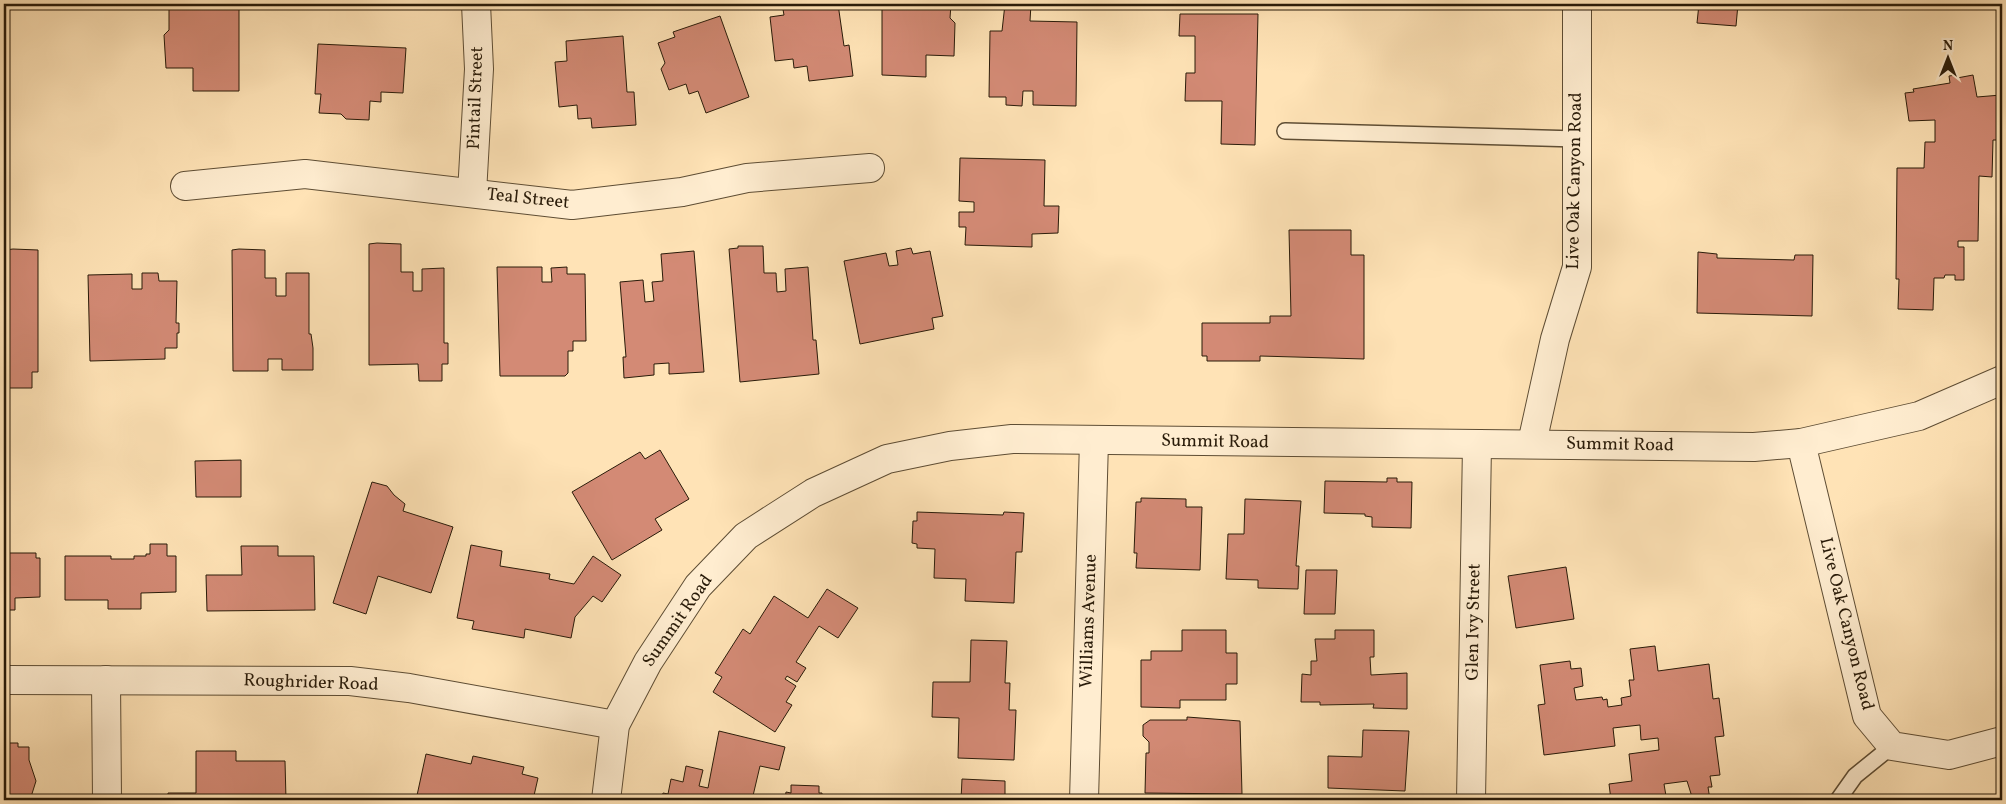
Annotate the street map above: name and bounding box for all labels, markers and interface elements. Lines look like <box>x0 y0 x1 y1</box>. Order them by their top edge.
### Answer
north arrow <box>1924 32 1974 82</box>
text: N <box>1943 37 1953 56</box>
street label: Pintail Street <box>462 46 490 150</box>
street label: Live Oak Canyon Road <box>1561 92 1589 270</box>
street label: Teal Street <box>485 182 571 216</box>
street label: Summit Road <box>1161 429 1269 455</box>
street label: Summit Road <box>1566 432 1674 458</box>
street label: Live Oak Canyon Road <box>1812 535 1880 713</box>
street label: Williams Avenue <box>1074 554 1104 688</box>
street label: Glen Ivy Street <box>1460 563 1488 681</box>
street label: Summit Road <box>637 570 719 672</box>
street label: Roughrider Road <box>243 668 379 698</box>

